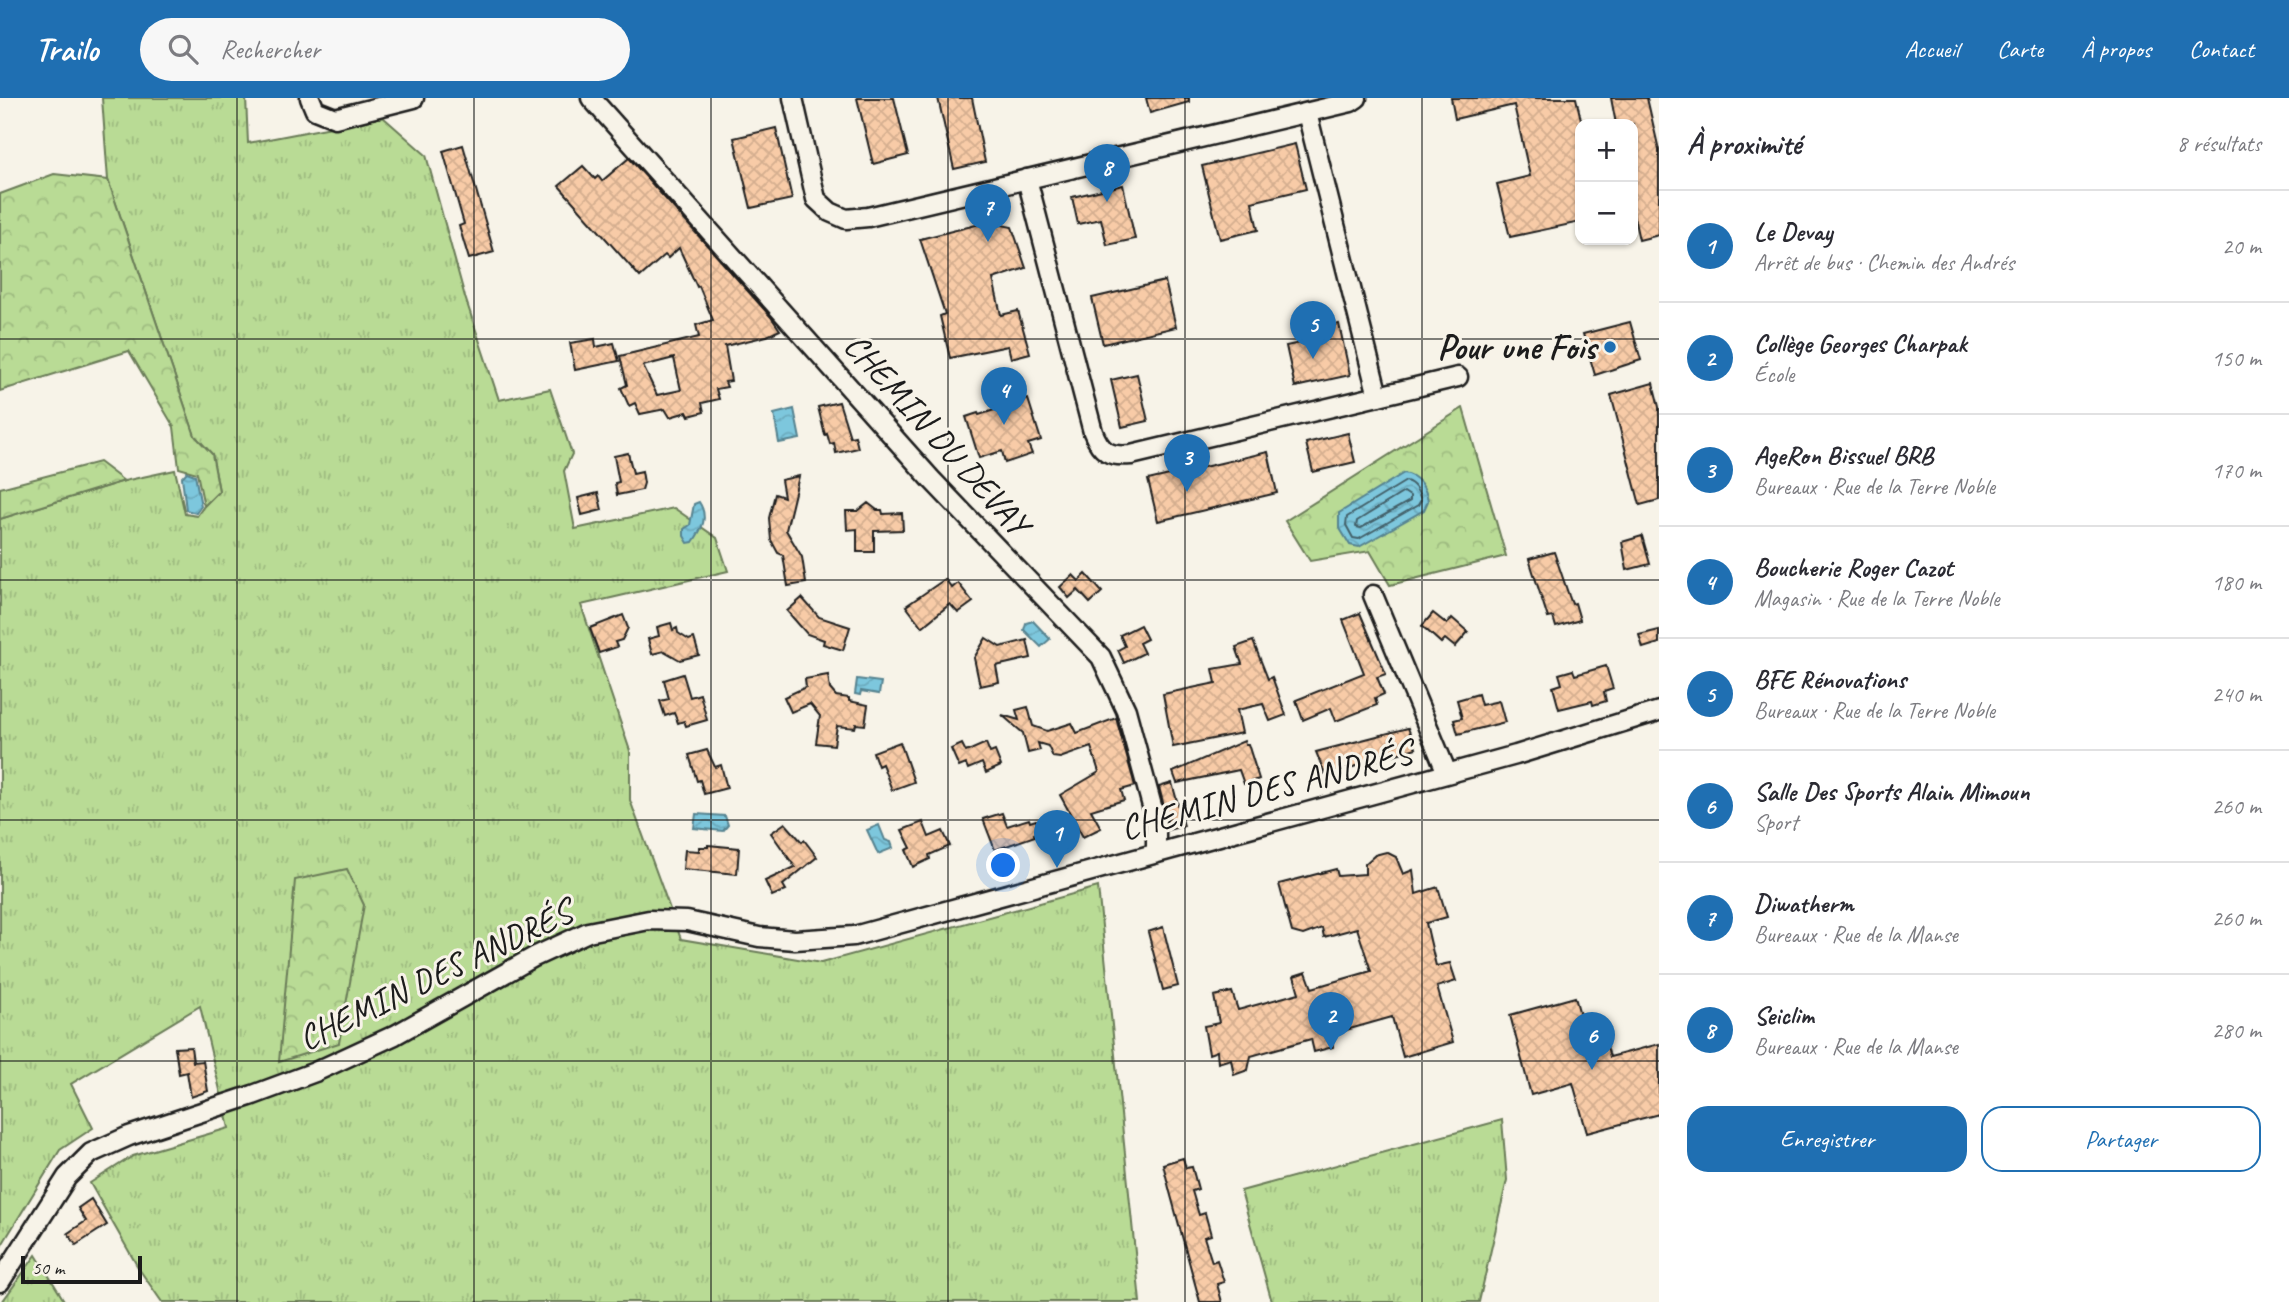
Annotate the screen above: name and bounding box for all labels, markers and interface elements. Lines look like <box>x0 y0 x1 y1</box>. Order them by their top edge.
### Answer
search box <box>140 18 630 81</box>
text: Trailo <box>35 28 98 70</box>
icon: search <box>164 30 202 68</box>
text: Rechercher <box>220 33 320 66</box>
text: Accueil <box>1905 34 1959 64</box>
text: Carte <box>1997 34 2043 64</box>
text: À propos <box>2081 34 2151 64</box>
text: Contact <box>2189 34 2254 64</box>
map controls <box>1575 119 1638 245</box>
button: + <box>1575 119 1638 182</box>
text: À proximité <box>1687 125 1801 163</box>
text: 8 résultats <box>2177 129 2261 158</box>
pin: 8 <box>1084 144 1130 202</box>
button: − <box>1575 182 1638 245</box>
pin: 7 <box>965 184 1011 242</box>
text: Le Devay <box>1754 215 1832 248</box>
text: 1 <box>1705 232 1715 261</box>
text: 20 m <box>2222 232 2261 261</box>
text: Arrêt de bus · Chemin des Andrés <box>1754 248 2014 277</box>
pin: 5 <box>1290 301 1336 359</box>
street label: CHEMIN DU DEVAY <box>834 323 1043 549</box>
place label: Pour une Fois <box>1437 325 1600 370</box>
text: Collège Georges Charpak <box>1754 327 1967 360</box>
marker: Pour une Fois <box>1602 339 1618 355</box>
text: 2 <box>1705 344 1715 373</box>
text: 150 m <box>2212 344 2261 373</box>
text: École <box>1754 360 1794 389</box>
pin: 4 <box>981 367 1027 425</box>
pin: 3 <box>1164 434 1210 492</box>
text: AgeRon Bissuel BRB <box>1754 439 1933 472</box>
text: 3 <box>1705 456 1715 485</box>
text: 170 m <box>2212 456 2261 485</box>
text: Bureaux · Rue de la Terre Noble <box>1754 472 1995 501</box>
text: Boucherie Roger Cazot <box>1754 551 1953 584</box>
text: 4 <box>1705 568 1715 597</box>
text: 180 m <box>2212 568 2261 597</box>
text: Magasin · Rue de la Terre Noble <box>1754 584 1999 613</box>
text: BFE Rénovations <box>1754 663 1906 696</box>
text: 5 <box>1705 680 1715 709</box>
text: 240 m <box>2212 680 2261 709</box>
text: Bureaux · Rue de la Terre Noble <box>1754 696 1995 725</box>
street label: CHEMIN DES ANDRÉS <box>1116 728 1423 850</box>
text: Salle Des Sports Alain Mimoun <box>1754 775 2029 808</box>
text: 6 <box>1705 792 1715 821</box>
text: 260 m <box>2212 792 2261 821</box>
text: Sport <box>1754 808 1798 837</box>
pin: 1 <box>1034 810 1080 868</box>
your location <box>986 848 1020 882</box>
street label: CHEMIN DES ANDRÉS <box>291 886 585 1061</box>
text: Diwatherm <box>1754 887 1853 920</box>
text: 7 <box>1705 904 1715 933</box>
text: 260 m <box>2212 904 2261 933</box>
text: Bureaux · Rue de la Manse <box>1754 920 1958 949</box>
pin: 2 <box>1308 992 1354 1050</box>
text: Seiclim <box>1754 999 1814 1032</box>
pin: 6 <box>1569 1012 1615 1070</box>
text: 8 <box>1705 1016 1715 1045</box>
text: 280 m <box>2212 1016 2261 1045</box>
text: Bureaux · Rue de la Manse <box>1754 1032 1958 1061</box>
button: Enregistrer <box>1687 1106 1967 1172</box>
button: Partager <box>1981 1106 2261 1172</box>
scale bar <box>21 1253 142 1285</box>
text: 50 m <box>32 1256 64 1280</box>

